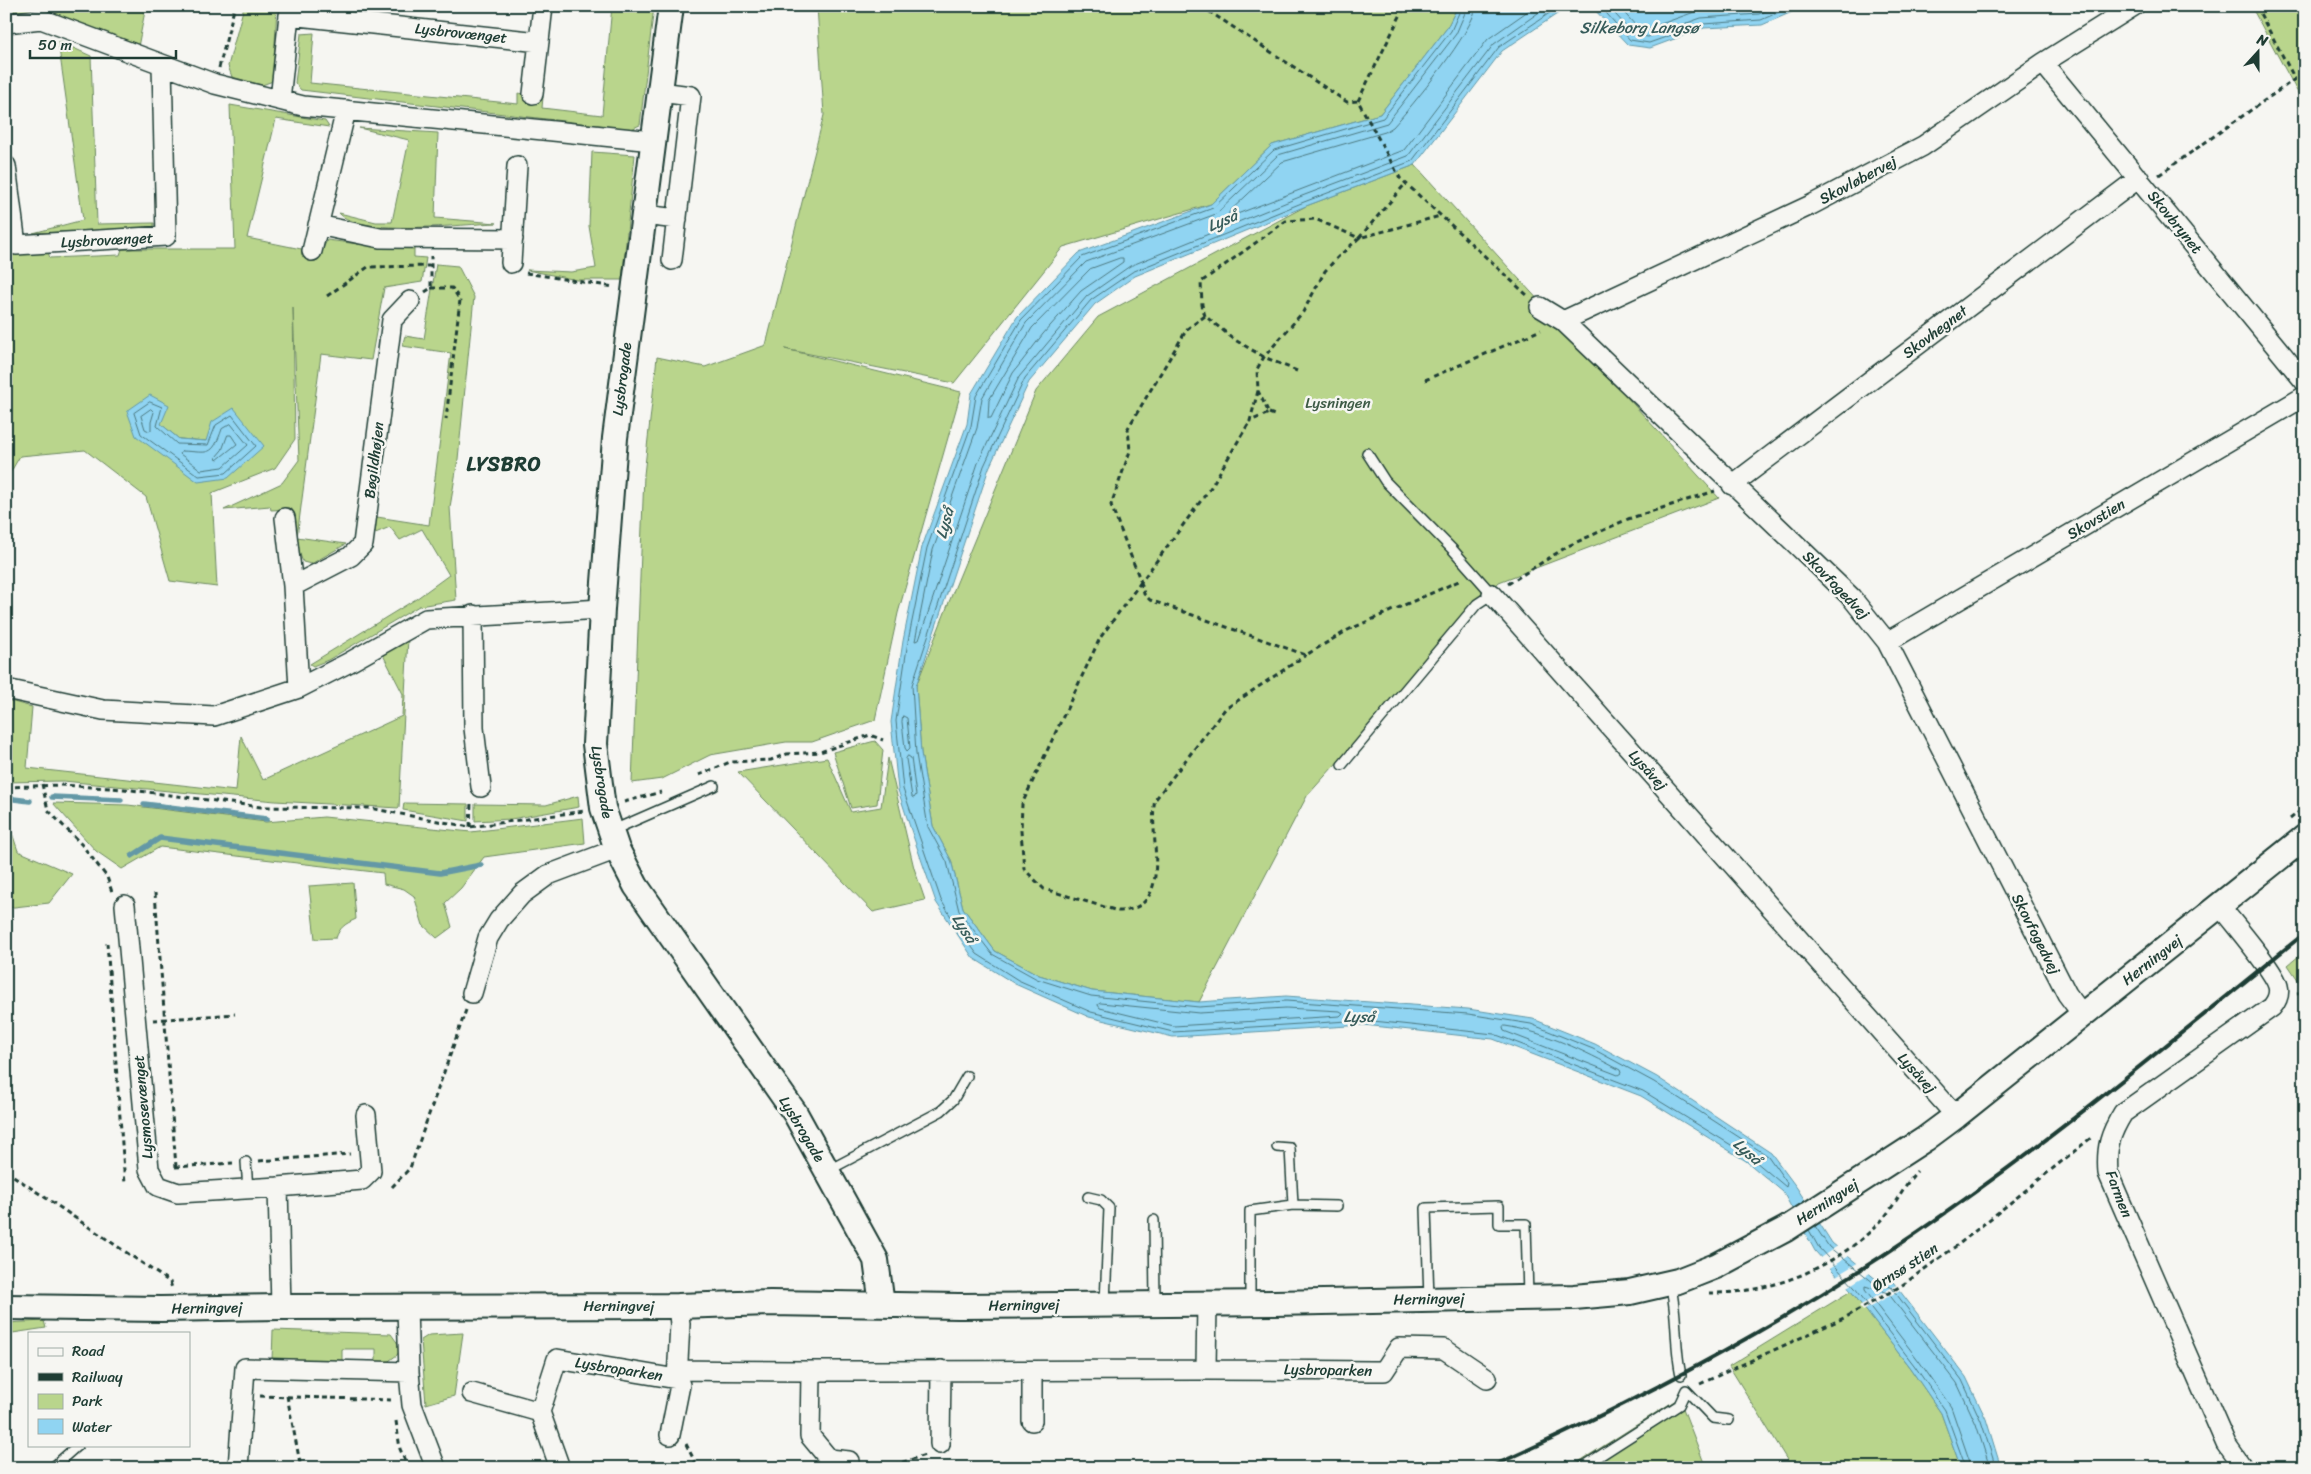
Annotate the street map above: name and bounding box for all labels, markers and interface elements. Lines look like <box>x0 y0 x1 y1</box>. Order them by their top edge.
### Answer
water label: Silkeborg Langsø <box>1580 13 1701 42</box>
street label: Lysbrovænget <box>414 15 509 51</box>
text: N <box>2253 27 2272 54</box>
scale bar <box>30 28 176 60</box>
north arrow <box>2234 28 2284 78</box>
text: 50 m <box>38 32 73 58</box>
street label: Skovløbervej <box>1814 149 1902 211</box>
street label: Skovbrynet <box>2141 184 2209 260</box>
water label: Lyså <box>1202 200 1245 240</box>
street label: Lysbrovænget <box>60 225 154 255</box>
street label: Skovhegnet <box>1897 298 1974 365</box>
street label: Lysbrogade <box>605 341 639 417</box>
park label: Lysningen <box>1305 390 1371 416</box>
street label: Bøgildhøjen <box>356 420 392 500</box>
district label: LYSBRO <box>466 447 542 482</box>
street label: Skovstien <box>2062 491 2130 547</box>
water label: Lyså <box>926 501 963 542</box>
street label: Skovfogedvej <box>1796 544 1876 626</box>
street label: Lysåvej <box>1622 743 1674 797</box>
street label: Lysbrogade <box>583 744 621 820</box>
street label: Skovfogedvej <box>2004 889 2068 979</box>
water label: Lyså <box>944 907 987 952</box>
street label: Herningvej <box>2116 928 2188 992</box>
water label: Lyså <box>1343 1002 1378 1031</box>
street label: Lysåvej <box>1891 1046 1943 1100</box>
street label: Lysmosevænget <box>125 1054 160 1160</box>
street label: Lysbrogade <box>772 1091 832 1167</box>
water label: Lyså <box>1726 1130 1771 1174</box>
street label: Farmen <box>2098 1166 2140 1222</box>
street label: Herningvej <box>1790 1171 1864 1232</box>
street label: Ørnsø stien <box>1866 1236 1944 1298</box>
street label: Herningvej <box>1393 1285 1465 1313</box>
street label: Herningvej <box>988 1291 1060 1319</box>
street label: Herningvej <box>583 1293 655 1319</box>
street label: Herningvej <box>171 1294 243 1322</box>
legend <box>28 1332 190 1446</box>
text: Road <box>72 1338 105 1364</box>
street label: Lysbroparken <box>573 1349 665 1389</box>
street label: Lysbroparken <box>1284 1356 1372 1384</box>
text: Railway <box>72 1364 123 1390</box>
text: Park <box>72 1388 103 1414</box>
text: Water <box>72 1414 112 1440</box>

